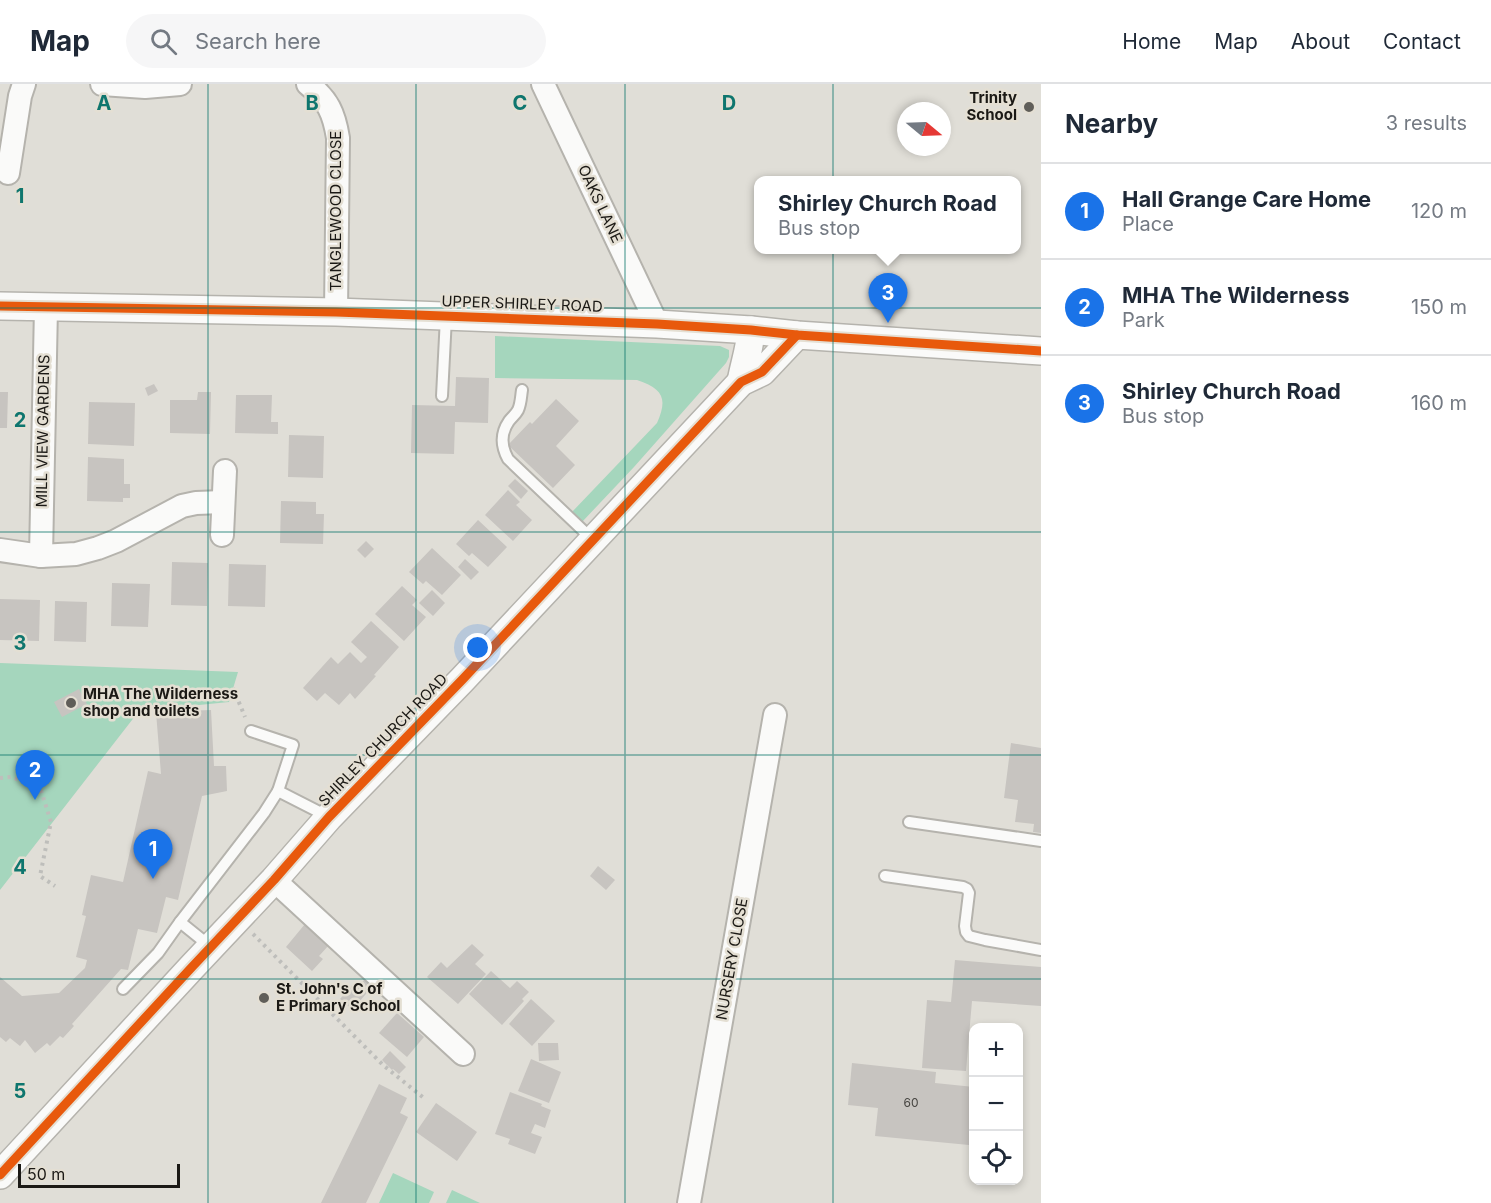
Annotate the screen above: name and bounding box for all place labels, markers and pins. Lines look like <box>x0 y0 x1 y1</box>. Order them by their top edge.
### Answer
place label: Trinity School <box>967 88 1017 124</box>
marker: Trinity School <box>1022 100 1036 114</box>
pin: 3 <box>868 274 908 323</box>
place label: MHA The Wilderness shop and toilets <box>83 684 238 720</box>
marker: MHA The Wilderness shop and toilets <box>64 696 78 710</box>
pin: 2 <box>15 750 54 800</box>
pin: 1 <box>134 830 172 879</box>
place label: St. John's C of E Primary School <box>276 979 400 1015</box>
marker: St. John's C of E Primary School <box>257 991 271 1005</box>

